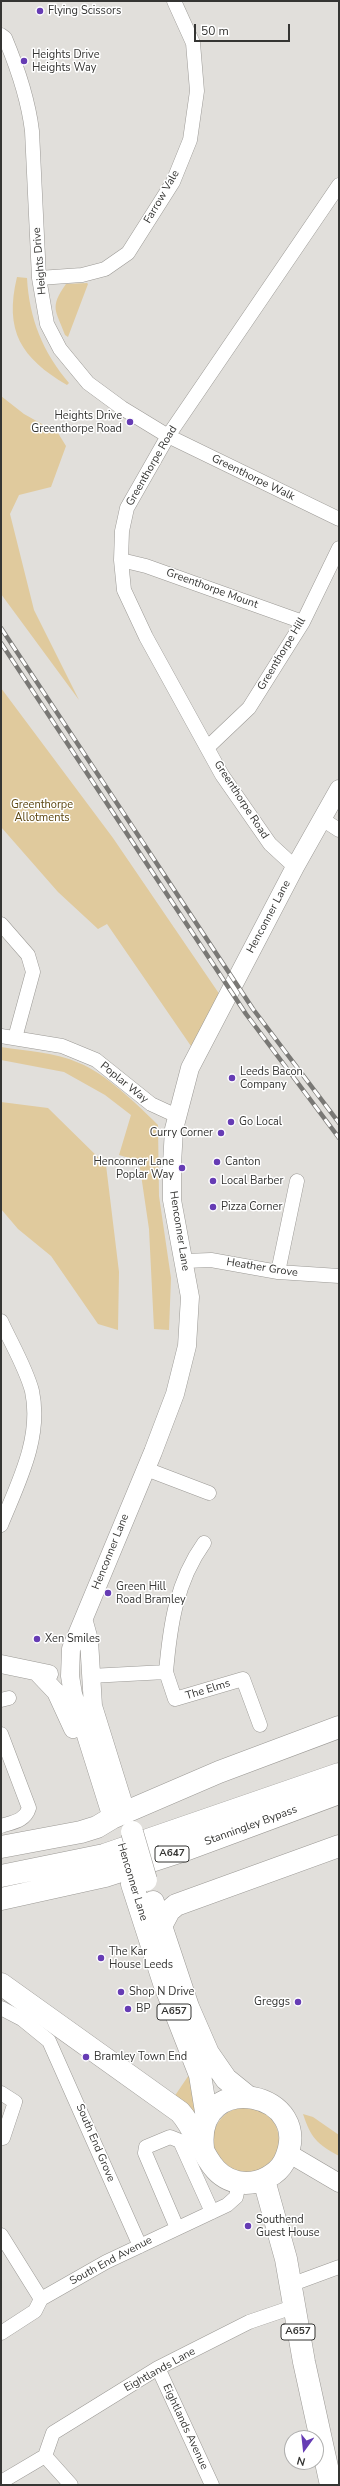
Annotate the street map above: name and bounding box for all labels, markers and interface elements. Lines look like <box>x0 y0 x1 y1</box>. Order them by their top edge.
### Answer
place label: Flying Scissors <box>48 4 121 18</box>
marker: Flying Scissors <box>35 6 45 16</box>
scale bar <box>196 16 292 42</box>
text: 50 m <box>201 23 229 39</box>
place label: Heights Drive Heights Way <box>32 48 100 74</box>
marker: Heights Drive Heights Way <box>19 56 29 66</box>
street label: Farrow Vale <box>141 168 183 226</box>
street label: Heights Drive <box>30 227 50 295</box>
place label: Heights Drive Greenthorpe Road <box>31 409 122 435</box>
marker: Heights Drive Greenthorpe Road <box>125 417 135 427</box>
street label: Greenthorpe Road <box>124 423 180 509</box>
street label: Greenthorpe Walk <box>209 452 297 504</box>
street label: Greenthorpe Mount <box>164 566 260 612</box>
street label: Greenthorpe Hill <box>255 615 309 693</box>
street label: Greenthorpe Road <box>211 758 271 842</box>
park label: Greenthorpe Allotments <box>11 798 73 824</box>
street label: Henconner Lane <box>244 878 294 956</box>
street label: Poplar Way <box>97 1060 151 1106</box>
place label: Leeds Bacon Company <box>240 1065 303 1091</box>
marker: Leeds Bacon Company <box>227 1073 237 1083</box>
place label: Go Local <box>239 1115 282 1129</box>
marker: Go Local <box>226 1117 236 1127</box>
place label: Curry Corner <box>150 1126 213 1140</box>
marker: Curry Corner <box>216 1128 226 1138</box>
place label: Henconner Lane Poplar Way <box>93 1155 174 1181</box>
place label: Canton <box>225 1155 260 1169</box>
marker: Canton <box>212 1157 222 1167</box>
marker: Henconner Lane Poplar Way <box>177 1163 187 1173</box>
place label: Local Barber <box>221 1174 283 1188</box>
marker: Local Barber <box>208 1176 218 1186</box>
street label: Henconner Lane <box>166 1190 192 1272</box>
place label: Pizza Corner <box>221 1200 282 1214</box>
marker: Pizza Corner <box>208 1202 218 1212</box>
street label: Heather Grove <box>225 1256 299 1280</box>
street label: Henconner Lane <box>90 1512 132 1592</box>
place label: Green Hill Road Bramley <box>116 1580 186 1606</box>
marker: Green Hill Road Bramley <box>103 1588 113 1598</box>
place label: Xen Smiles <box>45 1632 100 1646</box>
marker: Xen Smiles <box>32 1634 42 1644</box>
street label: The Elms <box>184 1677 232 1703</box>
street label: Stanningley Bypass <box>203 1803 299 1849</box>
street label: Henconner Lane <box>114 1842 150 1922</box>
road number: A647 <box>155 1846 189 1862</box>
place label: The Kar House Leeds <box>109 1945 173 1971</box>
marker: The Kar House Leeds <box>96 1953 106 1963</box>
place label: Shop N Drive <box>129 1985 194 1999</box>
marker: Shop N Drive <box>116 1987 126 1997</box>
place label: Greggs <box>254 1995 290 2009</box>
marker: Greggs <box>293 1997 303 2007</box>
place label: BP <box>136 2002 150 2016</box>
marker: BP <box>123 2004 133 2014</box>
road number: A657 <box>157 2004 191 2020</box>
place label: Bramley Town End <box>94 2050 187 2064</box>
marker: Bramley Town End <box>81 2052 91 2062</box>
street label: South End Grove <box>73 2102 117 2184</box>
place label: Southend Guest House <box>256 2213 320 2239</box>
marker: Southend Guest House <box>243 2221 253 2231</box>
street label: South End Avenue <box>68 2234 154 2288</box>
road number: A657 <box>281 2324 315 2340</box>
street label: Eightlands Lane <box>122 2345 198 2395</box>
street label: Eightlands Avenue <box>159 2382 211 2472</box>
north arrow <box>284 2430 324 2470</box>
text: N <box>295 2453 307 2469</box>

